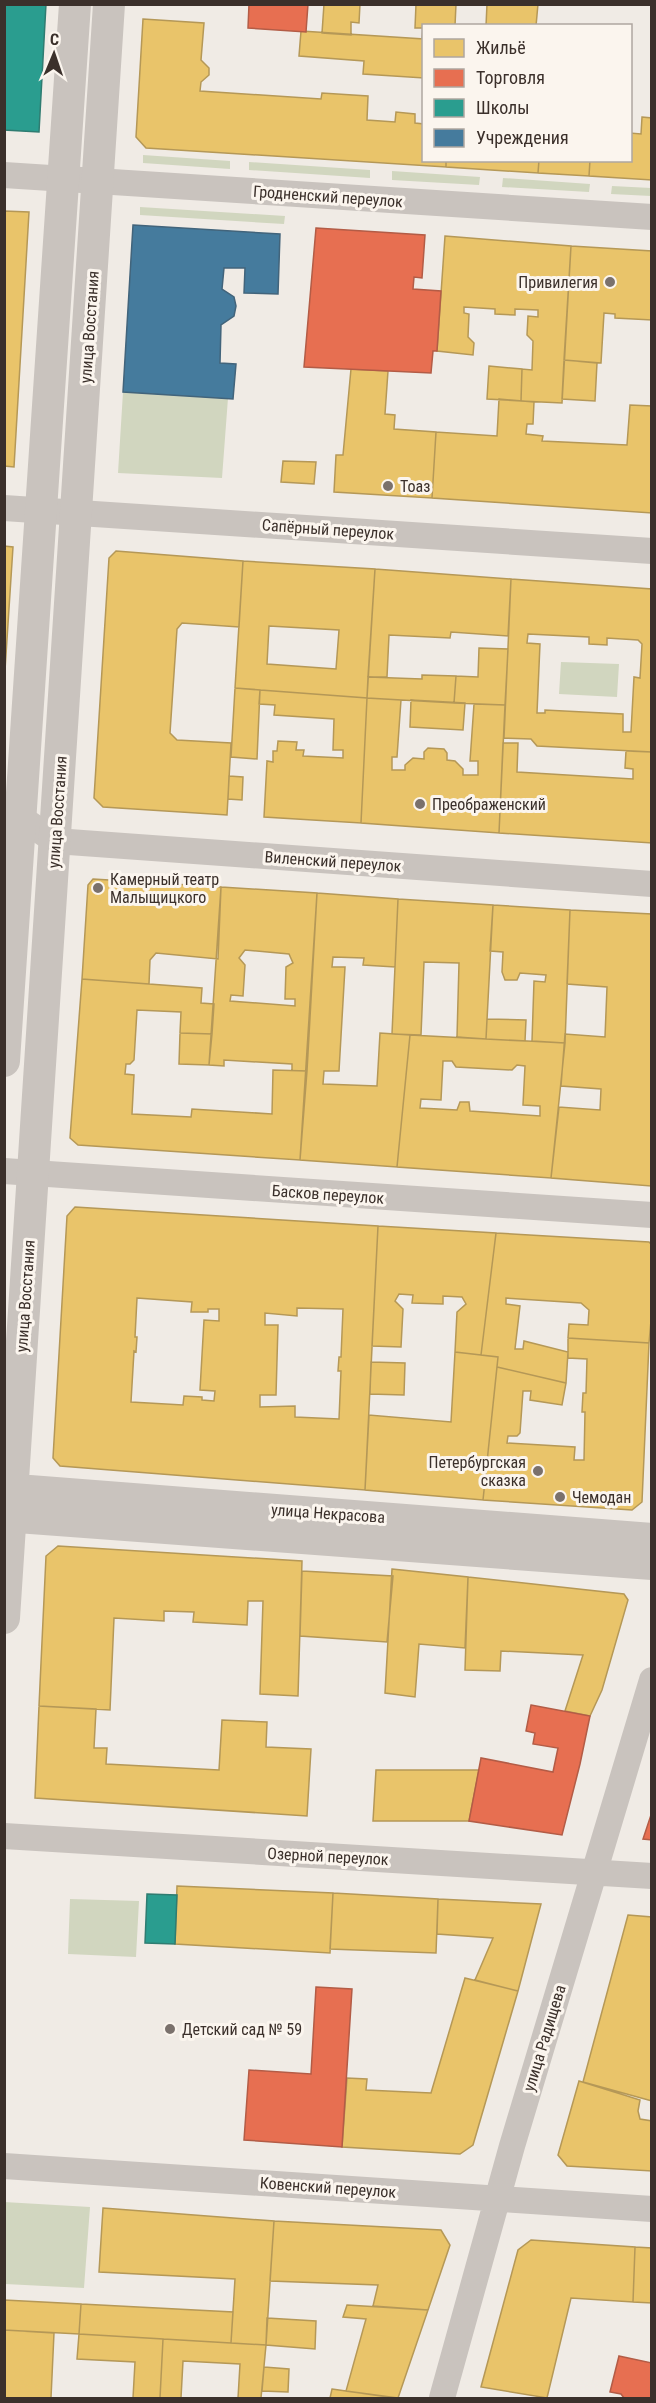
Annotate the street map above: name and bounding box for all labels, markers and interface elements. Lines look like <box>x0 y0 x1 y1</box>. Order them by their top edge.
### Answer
north arrow <box>24 24 84 84</box>
legend <box>422 24 632 162</box>
text: С <box>50 30 59 49</box>
text: Жильё <box>476 37 526 58</box>
text: Торговля <box>476 67 545 88</box>
text: Школы <box>476 97 529 118</box>
text: Учреждения <box>476 127 569 148</box>
street label: Гродненский переулок <box>252 182 404 211</box>
street label: улица Восстания <box>76 270 103 384</box>
place label: Привилегия <box>518 273 598 292</box>
marker: Привилегия <box>603 275 617 289</box>
place label: Тоаз <box>400 477 430 496</box>
marker: Тоаз <box>381 479 395 493</box>
street label: Сапёрный переулок <box>261 515 395 544</box>
street label: улица Восстания <box>44 755 71 869</box>
place label: Преображенский <box>432 795 546 814</box>
marker: Преображенский <box>413 797 427 811</box>
street label: Виленский переулок <box>264 847 402 876</box>
place label: Камерный театр Малыщицкого <box>110 870 219 907</box>
marker: Камерный театр Малыщицкого <box>91 881 105 895</box>
street label: Басков переулок <box>271 1181 385 1208</box>
street label: улица Восстания <box>12 1239 39 1353</box>
place label: Петербургская сказка <box>429 1453 526 1490</box>
marker: Петербургская сказка <box>531 1464 545 1478</box>
place label: Чемодан <box>572 1488 631 1507</box>
marker: Чемодан <box>553 1490 567 1504</box>
street label: улица Некрасова <box>270 1500 386 1527</box>
street label: Озерной переулок <box>267 1844 389 1869</box>
street label: улица Радищева <box>519 1983 570 2094</box>
place label: Детский сад № 59 <box>182 2020 302 2039</box>
marker: Детский сад № 59 <box>163 2022 177 2036</box>
street label: Ковенский переулок <box>259 2173 397 2202</box>

